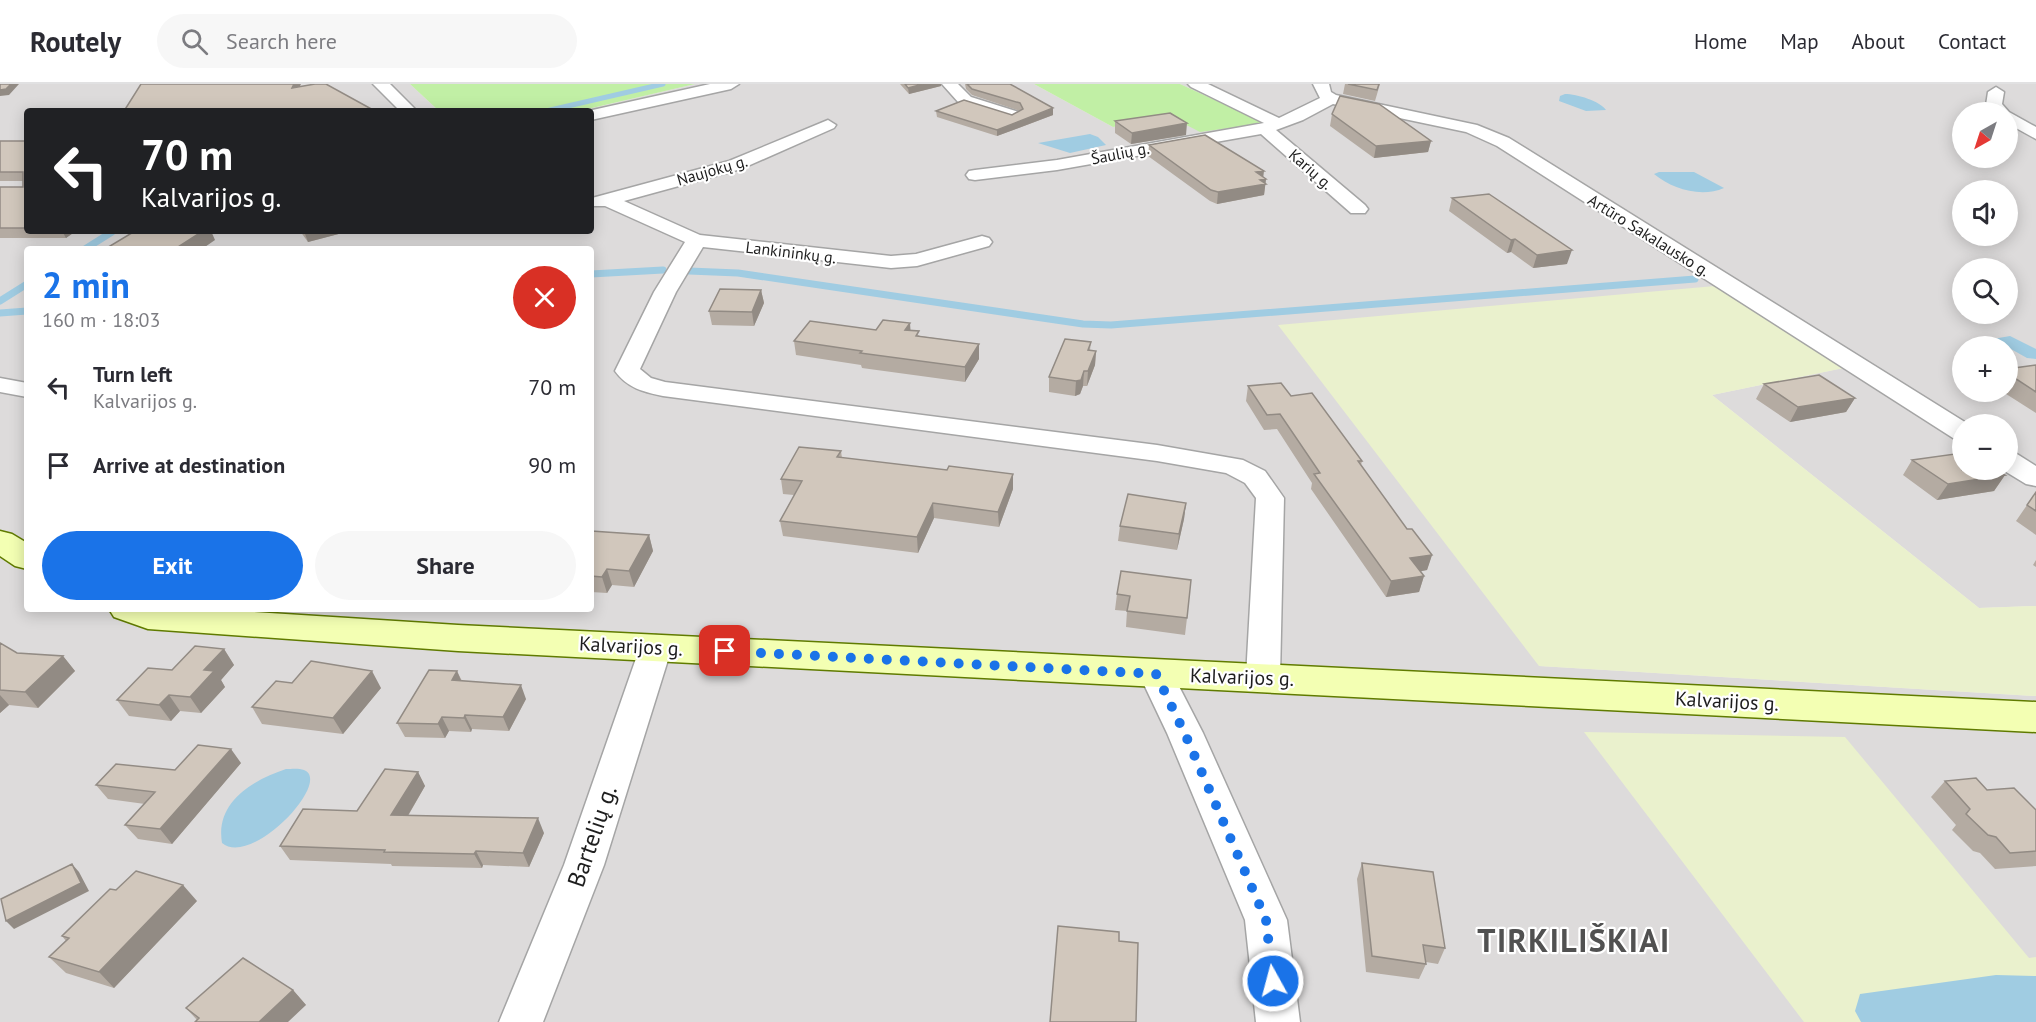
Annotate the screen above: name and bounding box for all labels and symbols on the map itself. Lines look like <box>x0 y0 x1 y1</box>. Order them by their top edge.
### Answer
north arrow <box>1952 102 2018 168</box>
street label: Šaulių g. <box>1089 138 1151 168</box>
street label: Karių g. <box>1285 144 1337 194</box>
street label: Naujokų g. <box>674 150 750 190</box>
street label: Artūro Sakalausko g. <box>1584 189 1714 281</box>
street label: Lankininkų g. <box>745 237 837 267</box>
pin <box>699 625 750 676</box>
street label: Kalvarijos g. <box>578 630 684 662</box>
street label: Kalvarijos g. <box>1190 662 1294 692</box>
street label: Kalvarijos g. <box>1674 685 1780 717</box>
street label: Bartelių g. <box>560 781 624 891</box>
district label: TIRKILIŠKIAI <box>1477 919 1671 961</box>
position arrow <box>1241 949 1305 1013</box>

